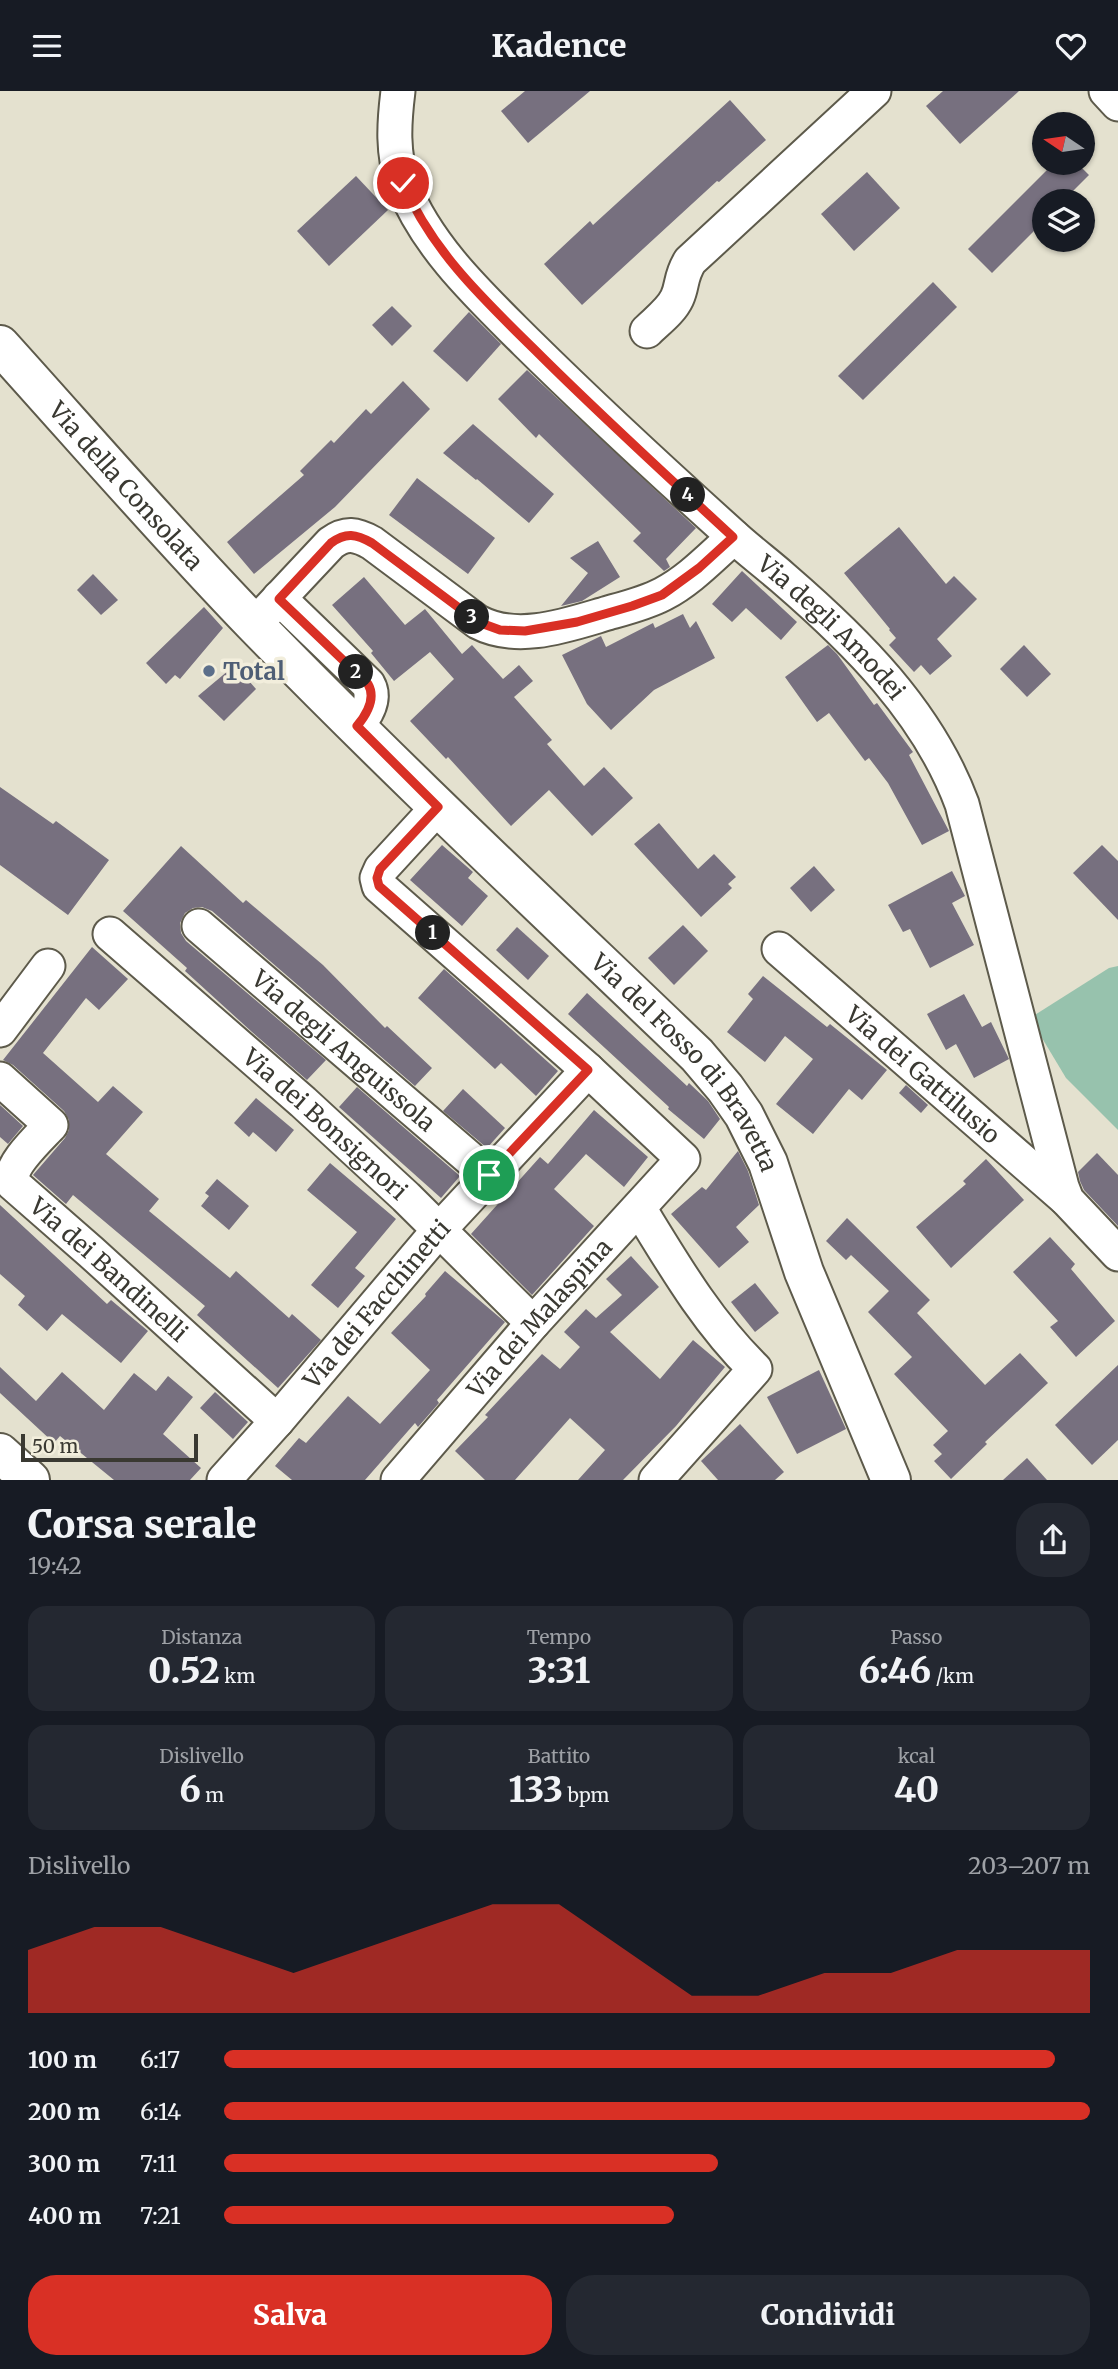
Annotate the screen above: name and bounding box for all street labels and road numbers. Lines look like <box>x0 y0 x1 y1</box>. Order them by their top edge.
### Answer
street label: Via della Consolata <box>42 394 210 576</box>
street label: Via degli Amodei <box>751 547 912 706</box>
street label: Via del Fosso di Bravetta <box>584 946 785 1175</box>
street label: Via degli Anguissola <box>245 962 442 1138</box>
street label: Via dei Gattilusio <box>839 998 1007 1150</box>
street label: Via dei Bonsignori <box>236 1041 414 1206</box>
street label: Via dei Bandinelli <box>23 1190 195 1348</box>
street label: Via dei Facchinetti <box>295 1212 457 1395</box>
street label: Via dei Malaspina <box>460 1232 618 1405</box>

